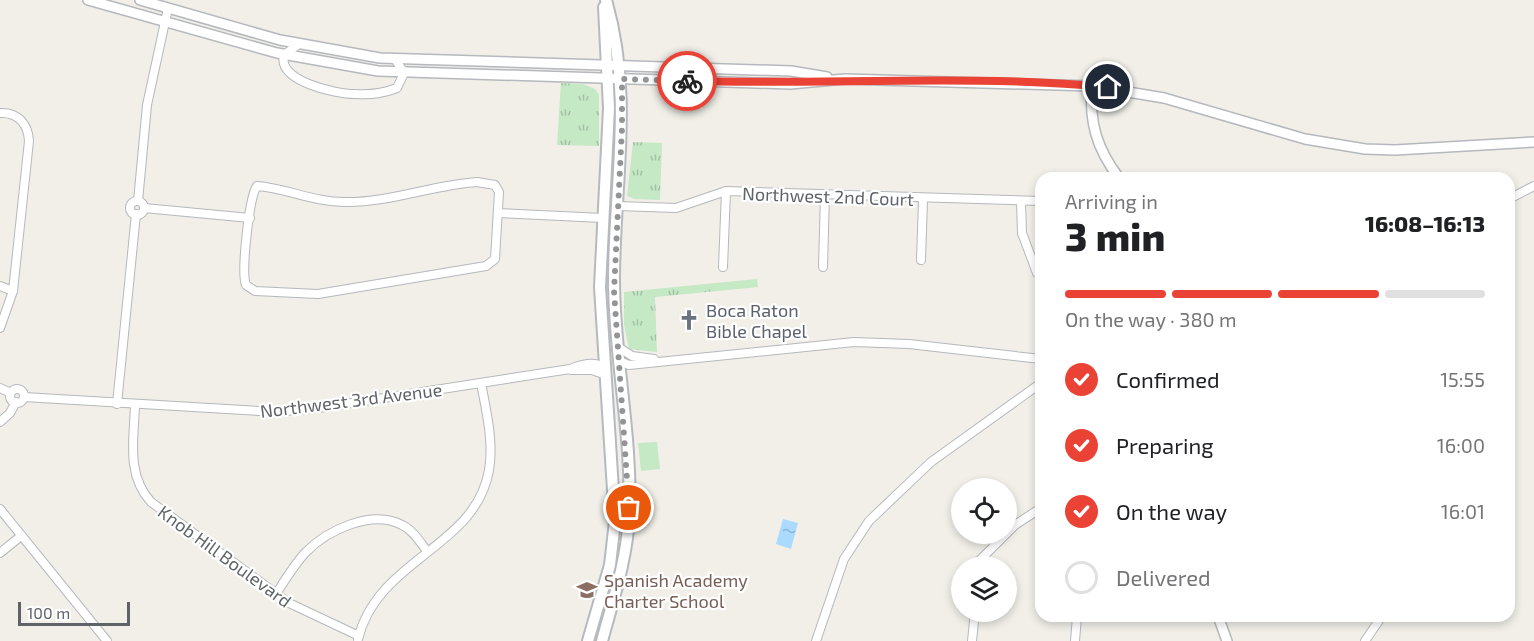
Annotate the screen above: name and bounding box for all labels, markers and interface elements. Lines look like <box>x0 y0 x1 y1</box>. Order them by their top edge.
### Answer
courier <box>657 51 717 111</box>
pin <box>1082 61 1133 112</box>
icon: bike <box>671 65 704 98</box>
icon: home <box>1091 70 1124 103</box>
street label: Northwest 2nd Court <box>742 182 914 210</box>
text: Arriving in <box>1065 189 1158 213</box>
text: 16:08–16:13 <box>1365 210 1485 236</box>
text: 3 min <box>1065 212 1165 259</box>
place label: Boca Raton Bible Chapel <box>706 299 808 342</box>
text: On the way · 380 m <box>1065 307 1237 331</box>
church icon: Boca Raton Bible Chapel <box>677 308 701 332</box>
icon: check <box>1065 363 1098 396</box>
text: Confirmed <box>1116 366 1220 392</box>
text: 15:55 <box>1440 367 1485 391</box>
street label: Northwest 3rd Avenue <box>259 378 443 422</box>
icon: check <box>1065 429 1098 462</box>
text: Preparing <box>1116 432 1214 458</box>
text: 16:00 <box>1437 433 1485 457</box>
map controls <box>951 478 1017 622</box>
button: locate <box>951 478 1017 544</box>
pin <box>603 482 654 533</box>
icon: bag <box>612 491 645 524</box>
icon: check <box>1065 495 1098 528</box>
text: On the way <box>1116 498 1227 524</box>
text: 16:01 <box>1441 499 1485 523</box>
street label: Knob Hill Boulevard <box>154 500 296 612</box>
button: layers <box>951 556 1017 622</box>
text: Delivered <box>1116 564 1211 590</box>
place label: Spanish Academy Charter School <box>604 569 748 612</box>
school or university icon: Spanish Academy Charter School <box>575 578 599 602</box>
scale bar <box>18 599 130 626</box>
text: 100 m <box>27 603 70 622</box>

